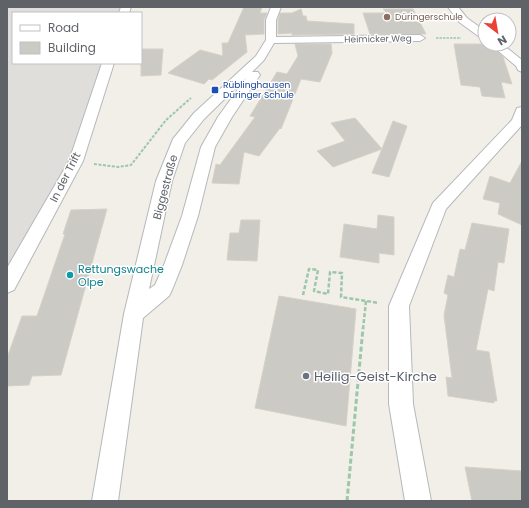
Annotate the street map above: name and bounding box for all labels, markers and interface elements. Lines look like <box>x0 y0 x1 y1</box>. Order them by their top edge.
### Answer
place label: Düringerschule <box>395 11 463 23</box>
legend <box>12 12 142 64</box>
marker: Düringerschule <box>382 12 392 22</box>
north arrow <box>477 12 517 52</box>
text: Road <box>48 19 79 36</box>
street label: Heimicker Weg <box>344 32 412 46</box>
text: N <box>494 32 510 50</box>
text: Building <box>48 39 96 56</box>
place label: Rüblinghausen Düringer Schule <box>223 79 294 101</box>
marker: Rüblinghausen Düringer Schule <box>210 85 220 95</box>
street label: In der Trift <box>46 149 84 205</box>
street label: Biggestraße <box>149 153 181 221</box>
place label: Rettungswache Olpe <box>78 261 164 290</box>
marker: Rettungswache Olpe <box>65 270 75 280</box>
place label: Heilig-Geist-Kirche <box>314 367 437 386</box>
marker: Heilig-Geist-Kirche <box>301 371 311 381</box>

